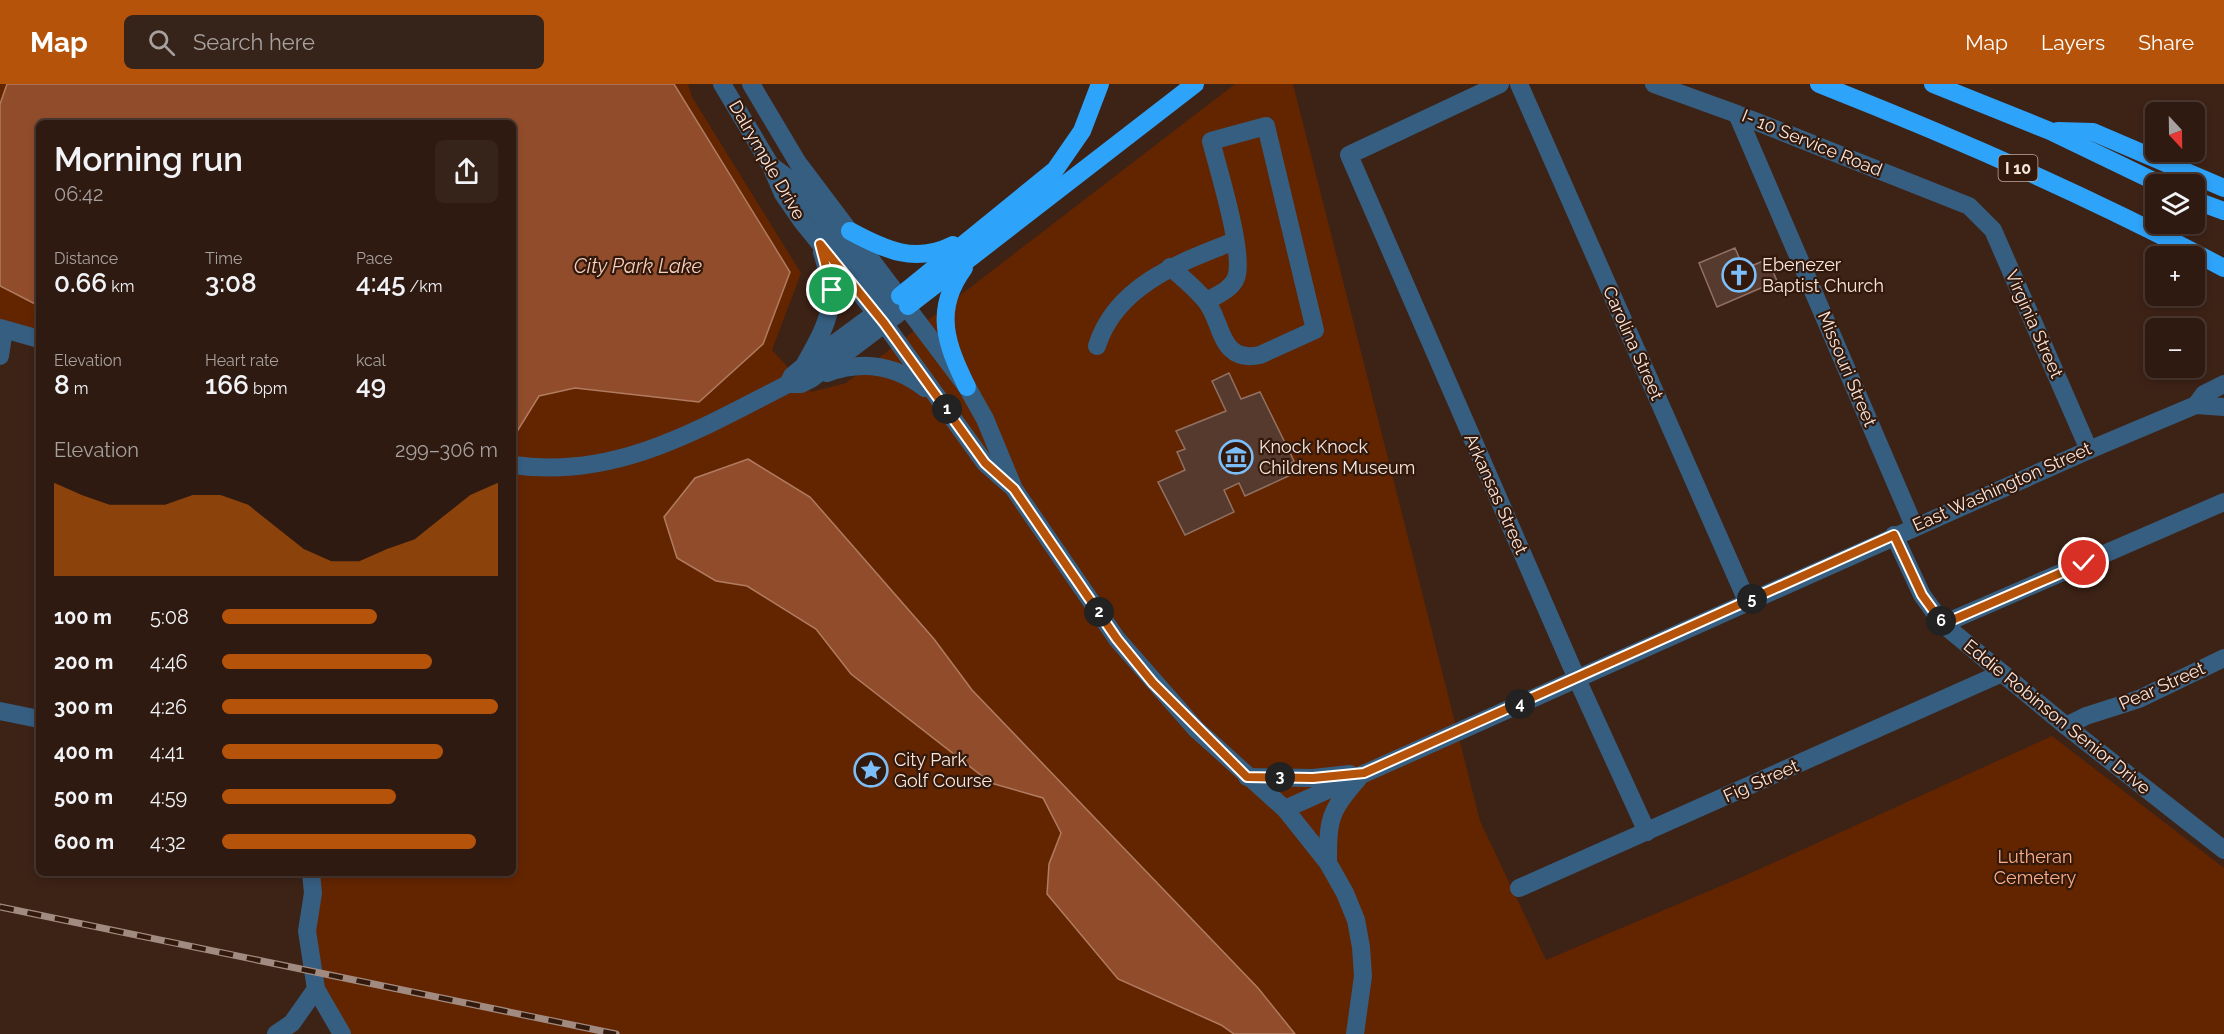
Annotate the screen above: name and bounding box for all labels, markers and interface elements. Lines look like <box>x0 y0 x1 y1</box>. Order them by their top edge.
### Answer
search box <box>124 15 544 69</box>
text: Map <box>30 26 88 59</box>
icon: search <box>145 26 178 59</box>
text: Search here <box>193 29 315 55</box>
text: Map <box>1965 30 2008 55</box>
text: Layers <box>2041 30 2105 55</box>
text: Share <box>2138 30 2194 55</box>
street label: Dalrymple Drive <box>725 96 810 224</box>
north arrow <box>2145 102 2205 162</box>
map controls <box>2145 102 2205 378</box>
street label: I- 10 Service Road <box>1739 105 1885 180</box>
text: Morning run <box>54 140 243 179</box>
button: share <box>435 140 498 203</box>
road number: I 10 <box>1998 155 2038 181</box>
button: layers <box>2145 174 2205 234</box>
text: 06:42 <box>54 182 103 206</box>
button: + <box>2145 246 2205 306</box>
text: Distance <box>54 249 118 268</box>
text: Time <box>205 249 242 268</box>
text: Pace <box>356 249 393 268</box>
water label: City Park Lake <box>574 254 703 278</box>
place label: Ebenezer Baptist Church <box>1762 254 1884 296</box>
church icon: Ebenezer Baptist Church <box>1721 257 1757 293</box>
pin <box>806 264 857 315</box>
street label: Virginia Street <box>2001 267 2068 381</box>
text: 0.66 <box>54 268 107 298</box>
text: 3:08 <box>205 268 257 298</box>
text: 4:45 <box>356 268 405 298</box>
icon: arrive <box>815 273 848 306</box>
text: km <box>107 277 134 296</box>
text: /km <box>405 277 442 296</box>
street label: Carolina Street <box>1599 283 1668 403</box>
street label: Missouri Street <box>1814 308 1881 430</box>
button: − <box>2145 318 2205 378</box>
text: Elevation <box>54 351 122 370</box>
text: Heart rate <box>205 351 279 370</box>
text: kcal <box>356 351 386 370</box>
text: 8 <box>54 370 70 400</box>
text: 166 <box>205 370 249 400</box>
text: 49 <box>356 370 386 400</box>
text: m <box>70 379 88 398</box>
text: bpm <box>249 379 287 398</box>
pin: 1 <box>932 394 962 424</box>
text: 1 <box>943 399 951 418</box>
street label: Arkansas Street <box>1460 430 1532 557</box>
place label: Knock Knock Childrens Museum <box>1259 436 1415 478</box>
text: Elevation <box>54 438 139 462</box>
text: 299–306 m <box>395 438 498 462</box>
street label: East Washington Street <box>1909 438 2094 535</box>
museum icon: Knock Knock Childrens Museum <box>1218 439 1254 475</box>
pin <box>2058 537 2109 588</box>
icon: check <box>2067 546 2100 579</box>
pin: 5 <box>1737 584 1767 614</box>
text: 5 <box>1748 589 1756 608</box>
pin: 2 <box>1084 597 1114 627</box>
text: 2 <box>1094 602 1104 621</box>
text: 100 m <box>54 605 112 629</box>
text: 5:08 <box>150 605 189 629</box>
pin: 6 <box>1926 606 1956 636</box>
text: 6 <box>1936 611 1946 630</box>
street label: Eddie Robinson Senior Drive <box>1960 635 2155 799</box>
text: 200 m <box>54 650 113 674</box>
text: 4:46 <box>150 650 188 674</box>
street label: Pear Street <box>2116 657 2208 714</box>
pin: 4 <box>1505 689 1535 719</box>
text: 4 <box>1515 694 1525 713</box>
text: 300 m <box>54 695 113 719</box>
text: 4:26 <box>150 695 187 719</box>
text: 400 m <box>54 740 113 764</box>
text: 4:41 <box>150 740 184 764</box>
place label: City Park Golf Course <box>894 749 992 791</box>
place icon: City Park Golf Course <box>853 752 889 788</box>
street label: Fig Street <box>1720 755 1802 806</box>
pin: 3 <box>1265 762 1295 792</box>
text: 3 <box>1276 767 1284 786</box>
text: 500 m <box>54 785 113 809</box>
text: 4:59 <box>150 785 187 809</box>
text: 600 m <box>54 830 114 854</box>
text: 4:32 <box>150 830 186 854</box>
park label: Lutheran Cemetery <box>1994 846 2076 888</box>

